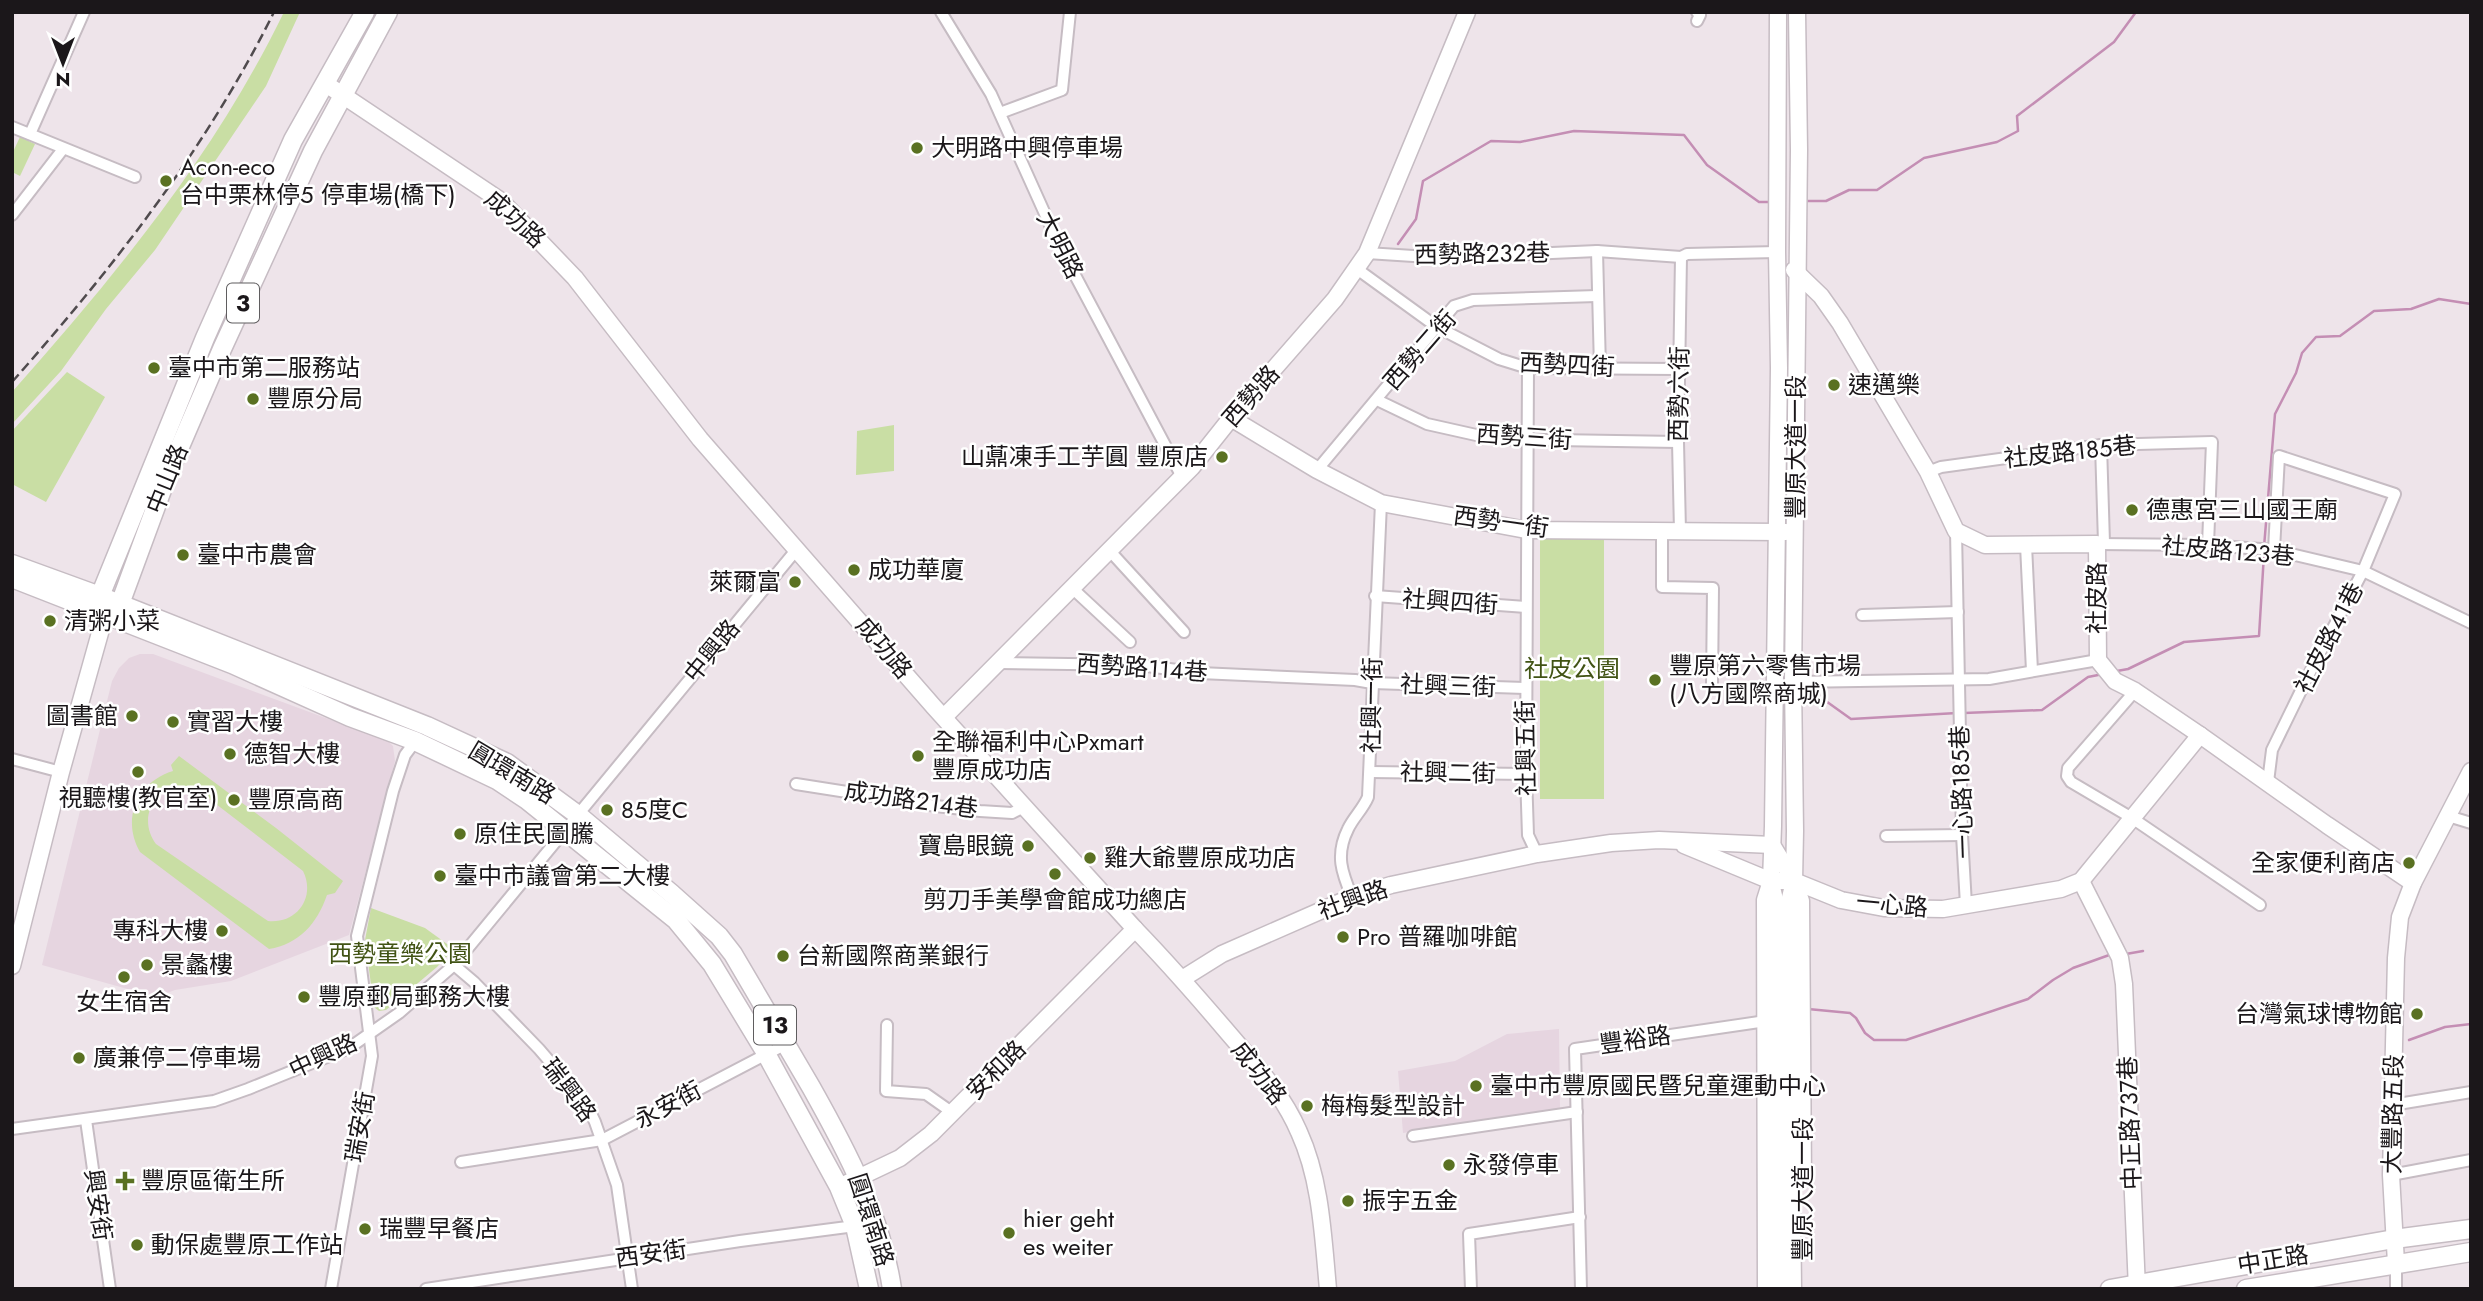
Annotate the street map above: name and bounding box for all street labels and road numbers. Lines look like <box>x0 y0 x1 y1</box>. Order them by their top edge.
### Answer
street label: 成功路 <box>477 182 554 256</box>
street label: 大明路 <box>1029 205 1092 285</box>
street label: 西勢路232巷 <box>1413 235 1550 272</box>
road number: 3 <box>227 284 259 322</box>
street label: 西勢二街 <box>1375 302 1464 397</box>
street label: 西勢四街 <box>1518 345 1616 384</box>
street label: 西勢六街 <box>1660 346 1697 442</box>
street label: 西勢路 <box>1214 357 1287 434</box>
street label: 豐原大道一段 <box>1778 375 1813 519</box>
street label: 西勢三街 <box>1475 416 1573 457</box>
street label: 社皮路185巷 <box>2002 427 2138 476</box>
street label: 中山路 <box>137 439 196 519</box>
street label: 西勢一街 <box>1451 497 1551 546</box>
street label: 社皮路123巷 <box>2160 527 2296 574</box>
street label: 社皮路 <box>2079 562 2114 634</box>
street label: 社皮路41巷 <box>2286 576 2372 700</box>
street label: 社興四街 <box>1401 581 1499 622</box>
street label: 成功路 <box>848 609 921 687</box>
street label: 中興路 <box>675 612 748 690</box>
street label: 西勢路114巷 <box>1075 645 1209 690</box>
street label: 社興一街 <box>1353 657 1390 753</box>
street label: 社興三街 <box>1399 666 1497 705</box>
street label: 社興五街 <box>1507 700 1544 796</box>
street label: 一心路185巷 <box>1942 725 1981 859</box>
street label: 圓環南路 <box>462 733 562 812</box>
street label: 社興二街 <box>1400 754 1496 791</box>
street label: 成功路214巷 <box>842 773 980 826</box>
street label: 社興路 <box>1313 871 1393 928</box>
street label: 一心路 <box>1855 884 1929 925</box>
road number: 13 <box>754 1006 796 1044</box>
street label: 豐裕路 <box>1597 1017 1673 1062</box>
street label: 中興路 <box>283 1024 363 1087</box>
street label: 安和路 <box>958 1032 1033 1107</box>
street label: 成功路 <box>1223 1034 1295 1112</box>
street label: 瑞興路 <box>534 1050 605 1129</box>
street label: 大豐路五段 <box>2374 1054 2411 1174</box>
street label: 中正路737巷 <box>2110 1055 2149 1191</box>
street label: 永安街 <box>628 1072 708 1137</box>
street label: 瑞安街 <box>336 1088 383 1165</box>
street label: 豐原大道一段 <box>1785 1117 1820 1261</box>
street label: 興安街 <box>76 1167 121 1243</box>
street label: 圓環南路 <box>840 1169 903 1271</box>
street label: 西安街 <box>613 1231 689 1276</box>
street label: 中正路 <box>2235 1237 2311 1282</box>

